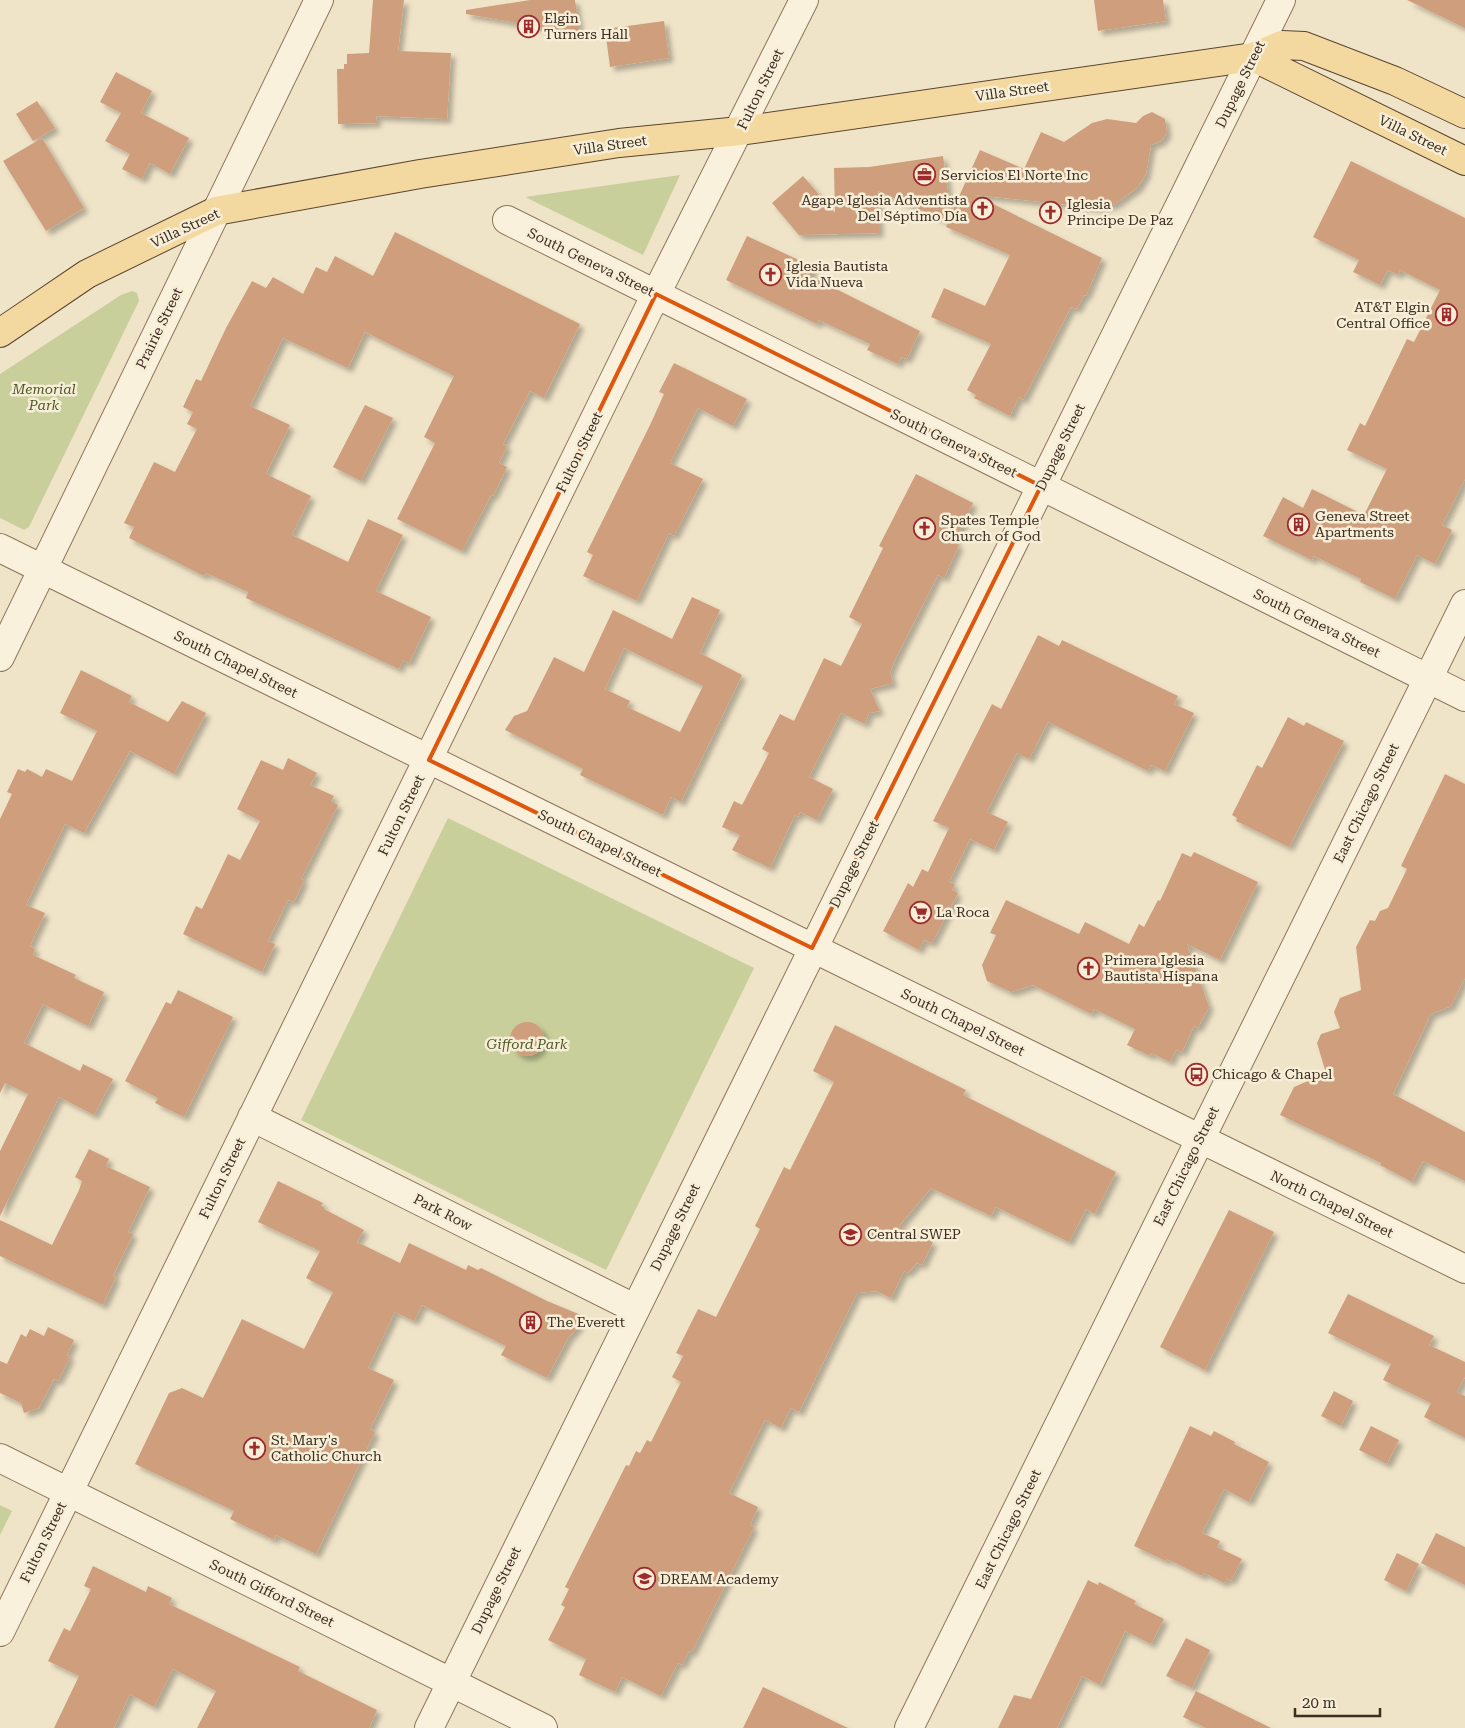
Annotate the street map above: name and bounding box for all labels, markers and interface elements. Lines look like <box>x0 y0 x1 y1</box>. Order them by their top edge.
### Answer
place label: Elgin Turners Hall <box>544 10 629 42</box>
building icon: Elgin Turners Hall <box>516 14 540 38</box>
street label: Dupage Street <box>1212 38 1268 130</box>
street label: Fulton Street <box>734 46 786 132</box>
street label: Villa Street <box>974 78 1050 104</box>
street label: Villa Street <box>1376 112 1450 158</box>
street label: Villa Street <box>572 132 648 158</box>
office icon: Servicios El Norte Inc <box>913 163 937 187</box>
place label: Servicios El Norte Inc <box>941 167 1088 183</box>
place label: Agape Iglesia Adventista Del Séptimo Día <box>801 192 967 224</box>
church icon: Agape Iglesia Adventista Del Séptimo Día <box>971 196 995 220</box>
place label: Iglesia Principe De Paz <box>1067 196 1173 228</box>
church icon: Iglesia Principe De Paz <box>1039 200 1063 224</box>
street label: Villa Street <box>148 205 222 251</box>
street label: South Geneva Street <box>525 224 657 300</box>
place label: Iglesia Bautista Vida Nueva <box>786 258 889 290</box>
church icon: Iglesia Bautista Vida Nueva <box>758 262 782 286</box>
street label: Prairie Street <box>132 285 186 371</box>
place label: AT&T Elgin Central Office <box>1336 299 1430 331</box>
building icon: AT&T Elgin Central Office <box>1434 303 1458 327</box>
park label: Memorial Park <box>11 381 76 413</box>
street label: Dupage Street <box>1032 401 1088 493</box>
street label: South Geneva Street <box>888 405 1020 481</box>
street label: Fulton Street <box>553 409 605 495</box>
place label: Geneva Street Apartments <box>1315 508 1410 540</box>
place label: Spates Temple Church of God <box>941 512 1041 544</box>
building icon: Geneva Street Apartments <box>1287 512 1311 536</box>
church icon: Spates Temple Church of God <box>913 516 937 540</box>
street label: South Geneva Street <box>1251 585 1383 661</box>
street label: South Chapel Street <box>172 627 300 701</box>
street label: East Chicago Street <box>1330 741 1402 865</box>
street label: Fulton Street <box>375 772 427 858</box>
street label: South Chapel Street <box>536 806 664 880</box>
street label: Dupage Street <box>826 818 882 910</box>
supermarket icon: La Roca <box>908 900 932 924</box>
place label: La Roca <box>936 904 990 920</box>
place label: Primera Iglesia Bautista Hispana <box>1104 952 1219 984</box>
church icon: Primera Iglesia Bautista Hispana <box>1076 956 1100 980</box>
street label: South Chapel Street <box>899 985 1027 1059</box>
park label: Gifford Park <box>487 1036 568 1052</box>
bus stop icon: Chicago & Chapel <box>1184 1062 1208 1086</box>
place label: Chicago & Chapel <box>1212 1066 1333 1082</box>
street label: East Chicago Street <box>1150 1104 1222 1228</box>
street label: Fulton Street <box>196 1135 248 1221</box>
street label: North Chapel Street <box>1268 1167 1396 1241</box>
street label: Dupage Street <box>647 1181 703 1273</box>
street label: Park Row <box>411 1190 475 1234</box>
school or university icon: Central SWEP <box>839 1222 863 1246</box>
place label: Central SWEP <box>867 1226 961 1242</box>
building icon: The Everett <box>519 1310 543 1334</box>
place label: The Everett <box>547 1314 625 1330</box>
place label: St. Mary's Catholic Church <box>271 1432 382 1464</box>
church icon: St. Mary's Catholic Church <box>243 1436 267 1460</box>
street label: East Chicago Street <box>972 1467 1044 1591</box>
street label: Fulton Street <box>17 1499 69 1585</box>
street label: Dupage Street <box>468 1544 524 1636</box>
street label: South Gifford Street <box>207 1556 337 1630</box>
school or university icon: DREAM Academy <box>632 1567 656 1591</box>
place label: DREAM Academy <box>660 1571 780 1587</box>
scale bar <box>1295 1686 1380 1718</box>
text: 20 m <box>1302 1694 1337 1712</box>

